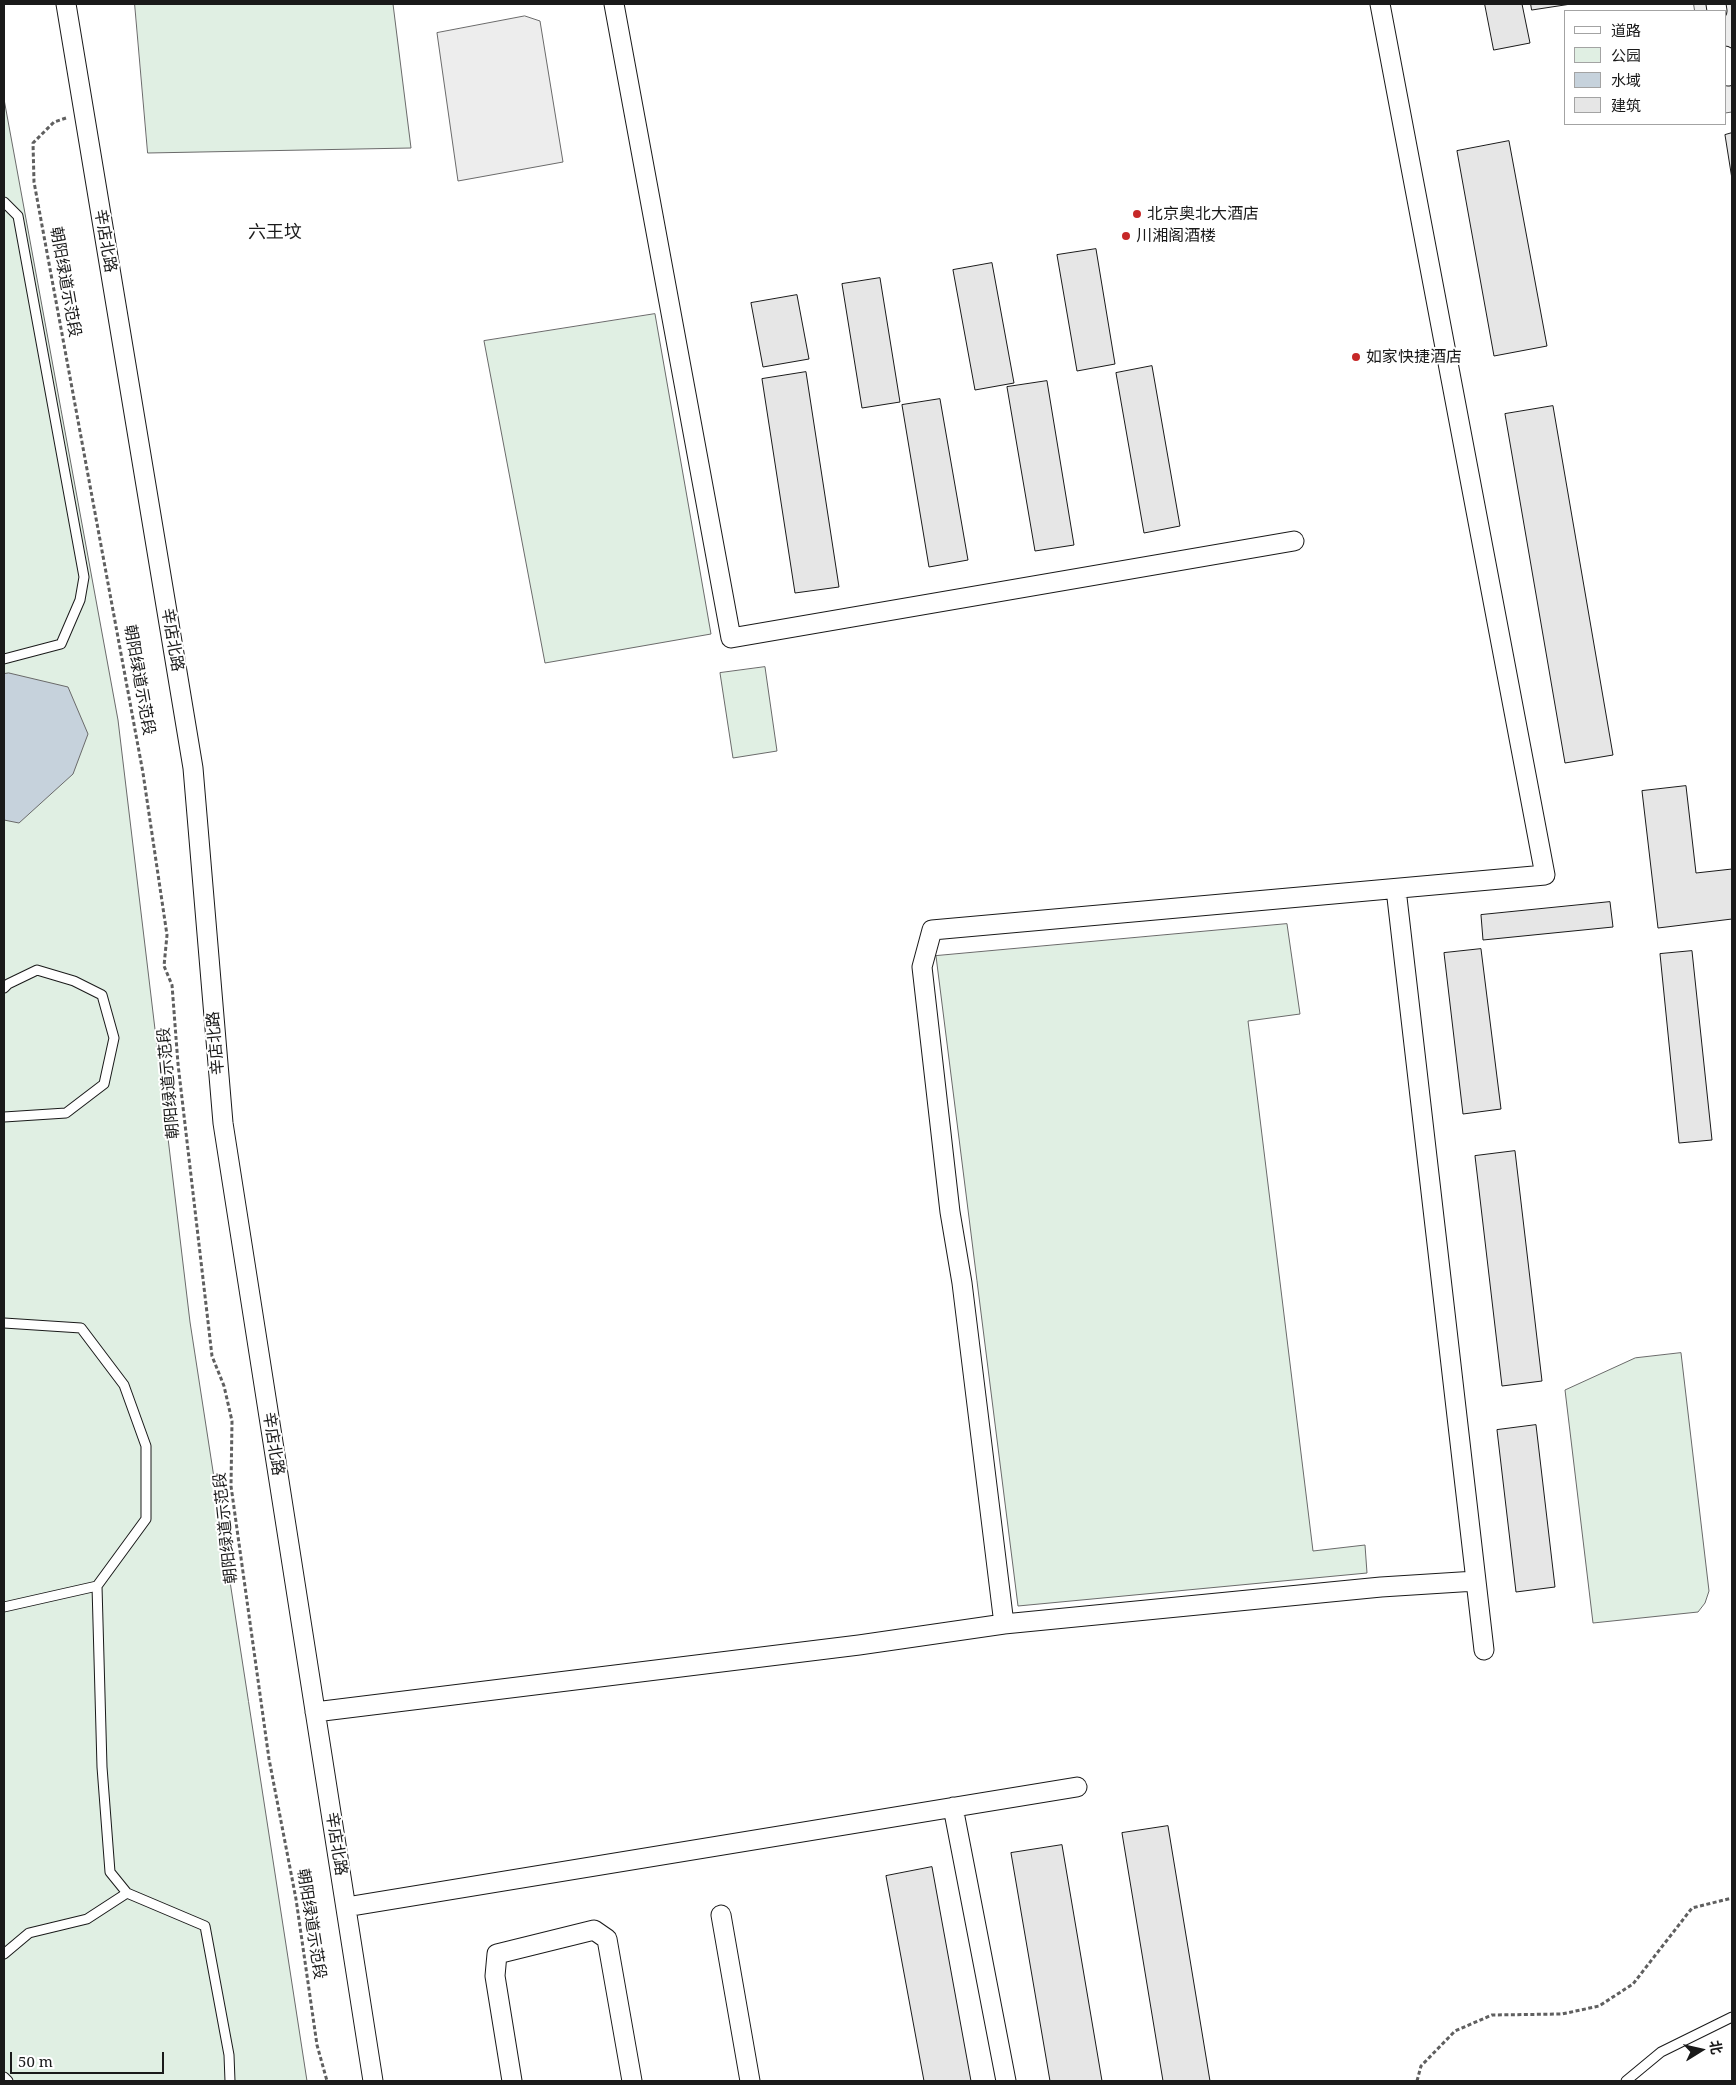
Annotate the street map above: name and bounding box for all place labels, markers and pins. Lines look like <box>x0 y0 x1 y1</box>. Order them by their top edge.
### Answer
place label: 北京奥北大酒店 <box>1147 204 1259 224</box>
marker: 北京奥北大酒店 <box>1131 208 1143 220</box>
place label: 川湘阁酒楼 <box>1136 226 1216 246</box>
marker: 川湘阁酒楼 <box>1120 230 1132 242</box>
place label: 如家快捷酒店 <box>1366 347 1462 367</box>
marker: 如家快捷酒店 <box>1350 351 1362 363</box>

